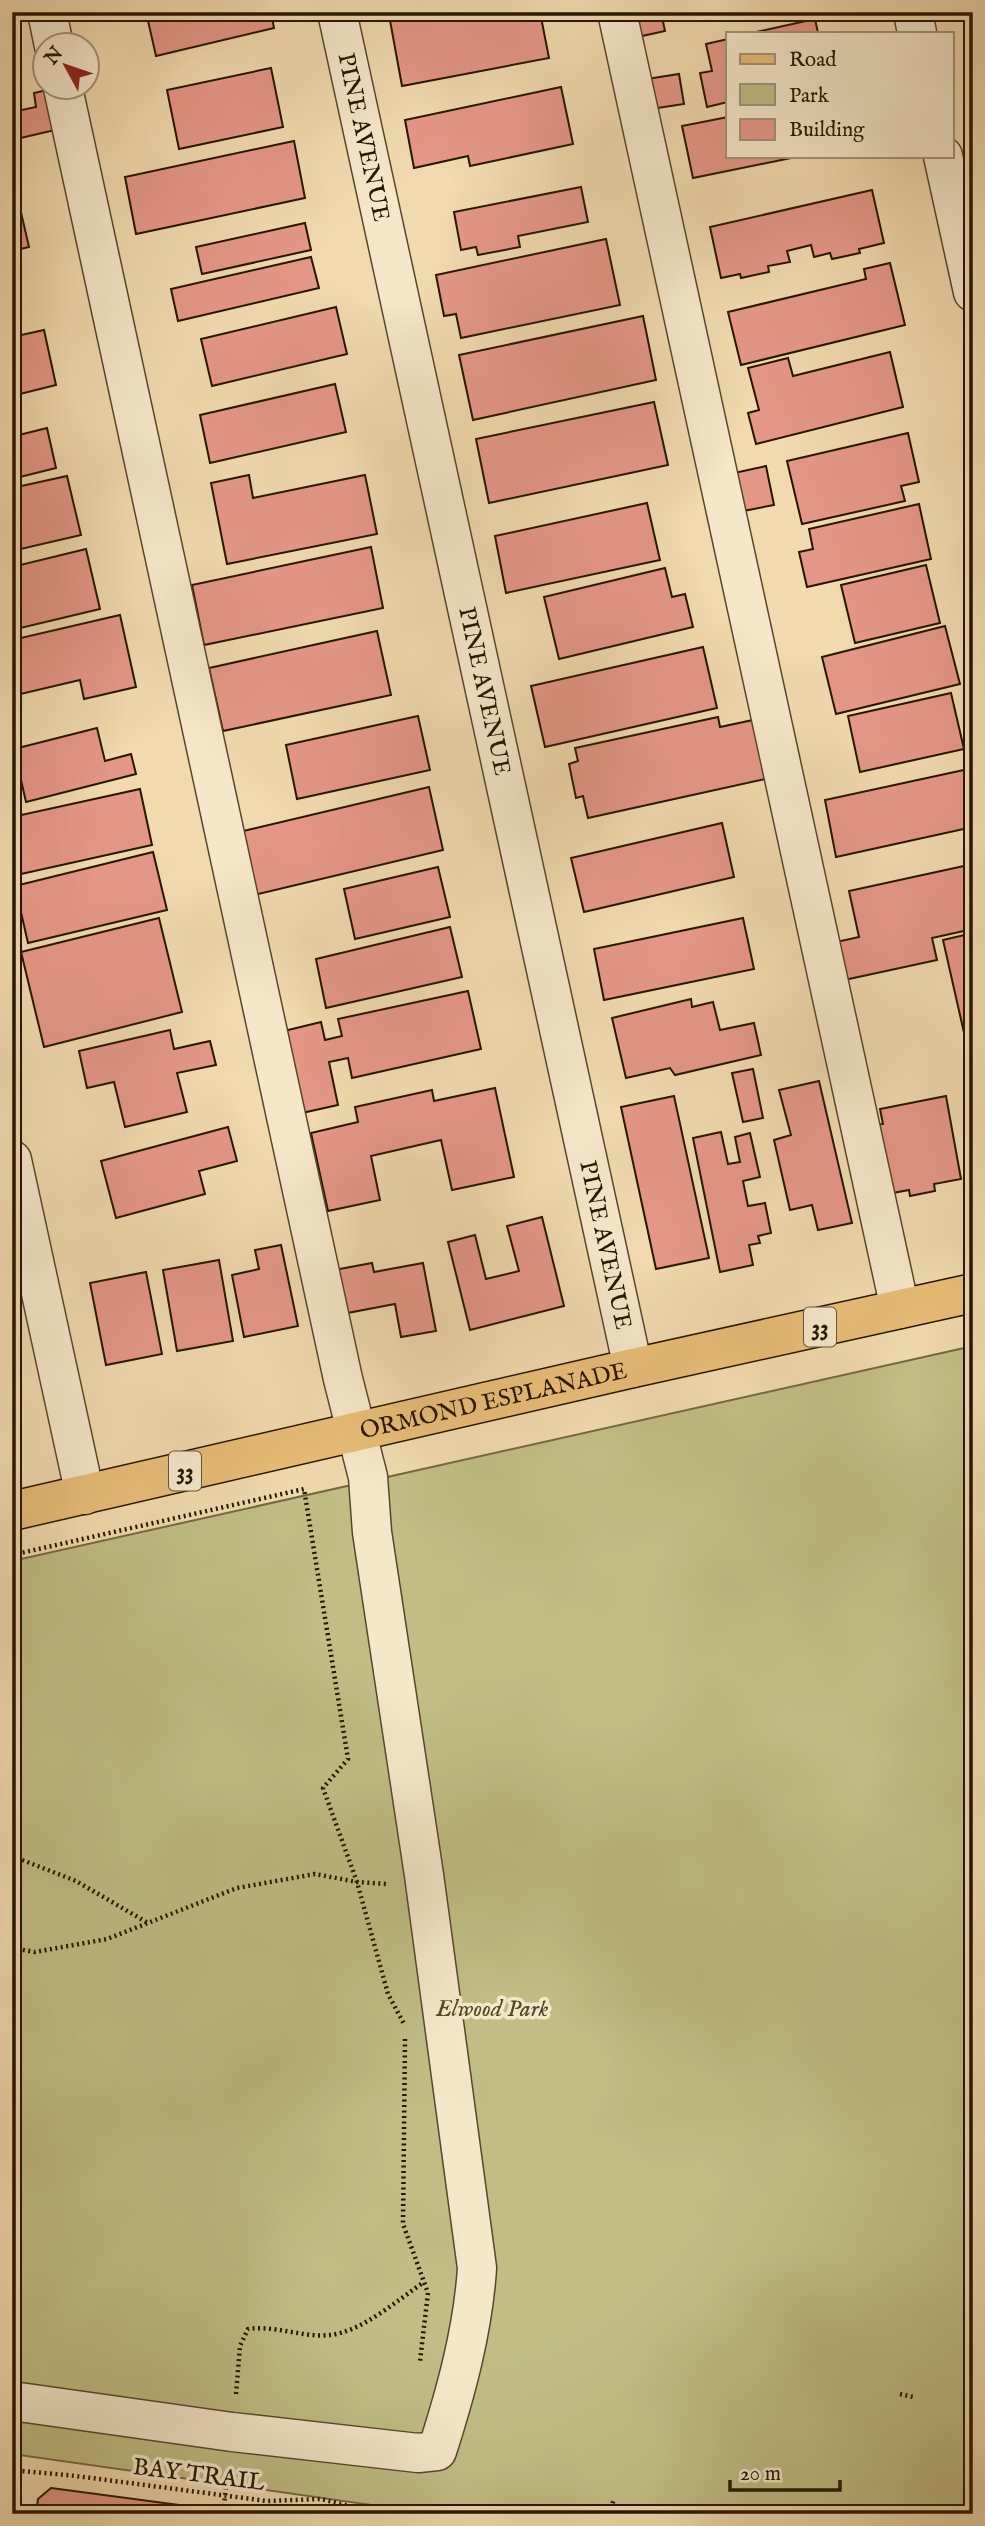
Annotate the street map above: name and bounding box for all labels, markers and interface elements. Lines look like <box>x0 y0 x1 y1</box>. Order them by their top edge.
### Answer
north arrow <box>32 32 102 102</box>
legend <box>726 32 954 158</box>
text: N <box>39 42 69 71</box>
text: Road <box>789 47 837 74</box>
street label: PINE AVENUE <box>329 50 396 225</box>
text: Park <box>789 83 830 110</box>
text: Building <box>789 117 865 144</box>
street label: PINE AVENUE <box>450 604 517 779</box>
street label: PINE AVENUE <box>571 1158 638 1333</box>
road number: 33 <box>804 1308 836 1346</box>
street label: ORMOND ESPLANADE <box>357 1356 630 1447</box>
road number: 33 <box>169 1452 201 1490</box>
park label: Elwood Park <box>435 1994 549 2025</box>
scale bar <box>730 2449 840 2493</box>
street label: BAY TRAIL <box>131 2452 267 2499</box>
text: 20 m <box>740 2461 781 2488</box>

